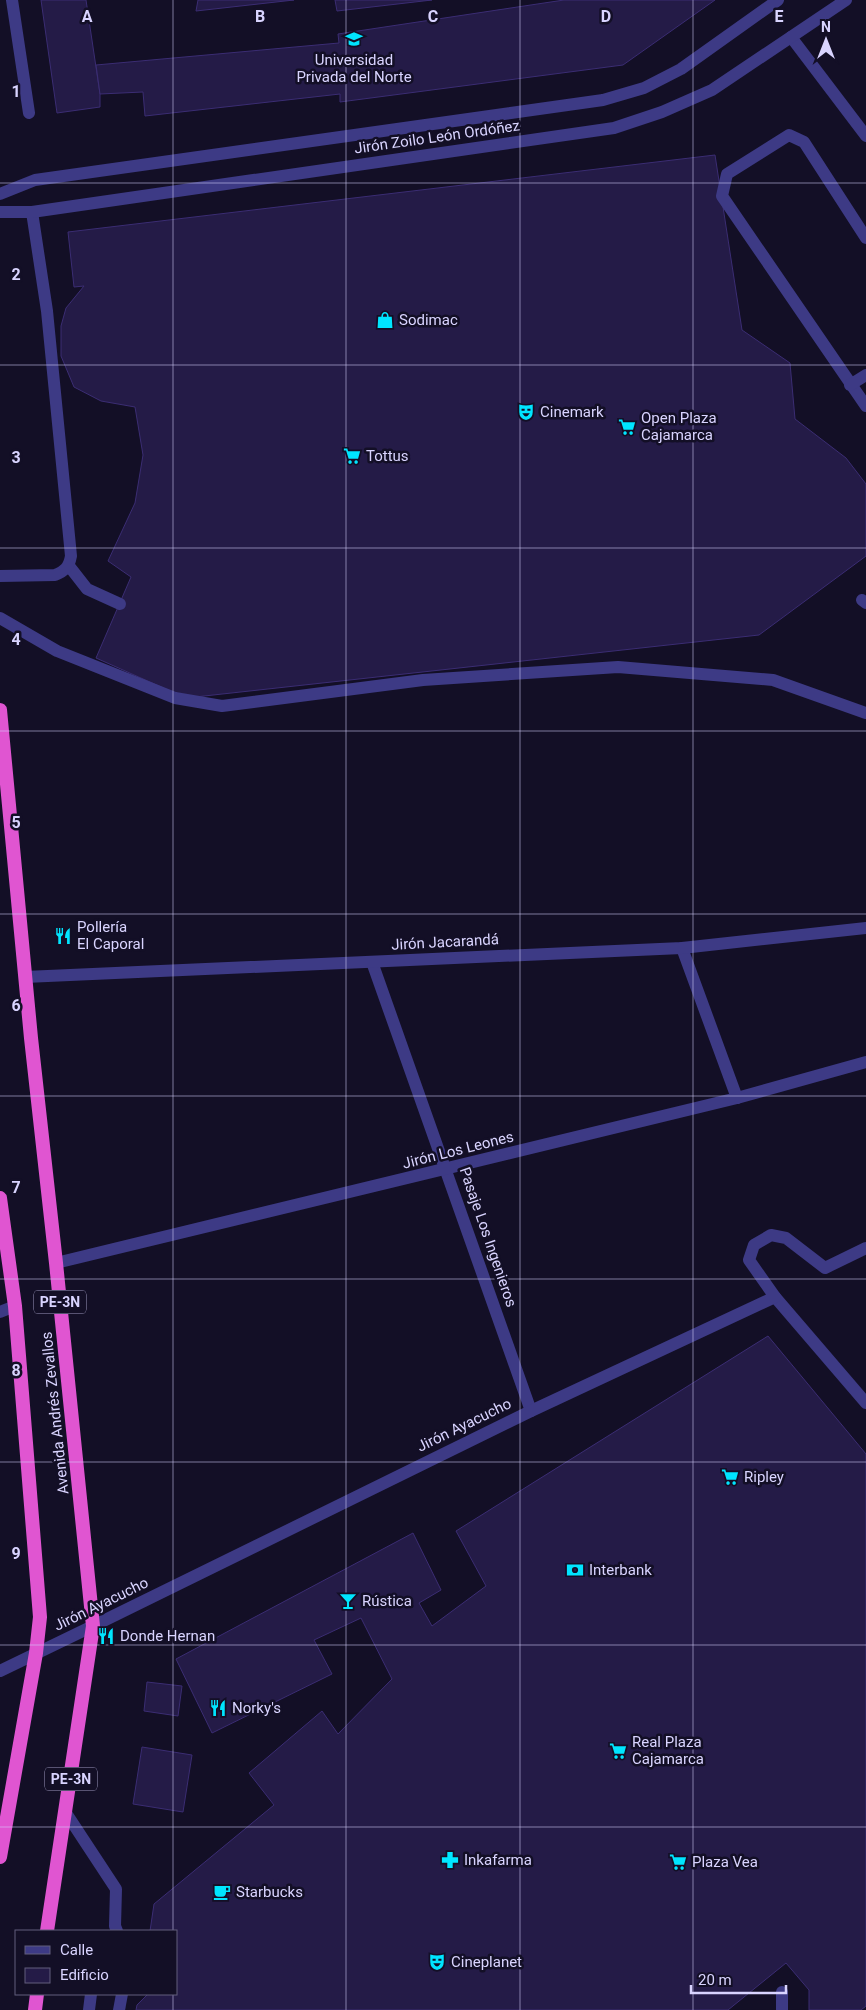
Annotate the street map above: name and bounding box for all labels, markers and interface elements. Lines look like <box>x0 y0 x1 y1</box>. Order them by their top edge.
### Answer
text: A <box>82 7 93 26</box>
text: B <box>255 7 265 26</box>
text: C <box>428 7 438 26</box>
text: D <box>601 7 611 26</box>
text: E <box>775 7 784 26</box>
north arrow <box>801 15 851 65</box>
text: N <box>821 19 831 35</box>
school or university icon: Universidad Privada del Norte <box>344 29 364 49</box>
place label: Universidad Privada del Norte <box>296 51 412 86</box>
text: 1 <box>11 82 21 101</box>
street label: Jirón Zoilo León Ordóñez <box>353 116 521 158</box>
text: 2 <box>11 265 21 284</box>
shop icon: Sodimac <box>375 310 395 330</box>
place label: Sodimac <box>399 311 458 329</box>
theatre icon: Cinemark <box>516 402 536 422</box>
place label: Cinemark <box>540 403 604 421</box>
place label: Open Plaza Cajamarca <box>641 409 717 444</box>
supermarket icon: Open Plaza Cajamarca <box>617 417 637 437</box>
supermarket icon: Tottus <box>342 446 362 466</box>
place label: Tottus <box>366 447 409 465</box>
text: 3 <box>11 448 21 467</box>
text: 4 <box>11 630 21 649</box>
text: 5 <box>11 813 21 832</box>
place label: Pollería El Caporal <box>77 918 144 953</box>
restaurant icon: Pollería El Caporal <box>53 926 73 946</box>
street label: Jirón Jacarandá <box>391 930 499 954</box>
text: 6 <box>11 996 21 1015</box>
street label: Jirón Los Leones <box>400 1127 516 1173</box>
street label: Pasaje Los Ingenieros <box>456 1165 520 1309</box>
text: 7 <box>11 1178 21 1197</box>
road number: PE-3N <box>34 1290 86 1314</box>
street label: Avenida Andrés Zevallos <box>38 1331 72 1495</box>
text: 8 <box>11 1361 21 1380</box>
street label: Jirón Ayacucho <box>414 1394 514 1456</box>
supermarket icon: Ripley <box>720 1467 740 1487</box>
place label: Ripley <box>744 1468 784 1486</box>
text: 9 <box>11 1544 21 1563</box>
bank icon: Interbank <box>565 1560 585 1580</box>
place label: Interbank <box>589 1561 652 1579</box>
street label: Jirón Ayacucho <box>51 1573 151 1635</box>
bar icon: Rústica <box>338 1591 358 1611</box>
place label: Rústica <box>362 1592 412 1610</box>
restaurant icon: Donde Hernan <box>96 1626 116 1646</box>
place label: Donde Hernan <box>120 1627 215 1645</box>
restaurant icon: Norky's <box>208 1698 228 1718</box>
place label: Norky's <box>232 1699 281 1717</box>
place label: Real Plaza Cajamarca <box>632 1733 704 1768</box>
supermarket icon: Real Plaza Cajamarca <box>608 1741 628 1761</box>
road number: PE-3N <box>45 1768 97 1790</box>
pharmacy icon: Inkafarma <box>440 1850 460 1870</box>
place label: Inkafarma <box>464 1851 532 1869</box>
supermarket icon: Plaza Vea <box>668 1852 688 1872</box>
place label: Plaza Vea <box>692 1853 758 1871</box>
cafe icon: Starbucks <box>212 1882 232 1902</box>
place label: Starbucks <box>236 1883 303 1901</box>
legend <box>15 1930 178 1995</box>
text: Calle <box>60 1941 93 1959</box>
theatre icon: Cineplanet <box>427 1952 447 1972</box>
place label: Cineplanet <box>451 1953 522 1971</box>
scale bar <box>691 1962 786 1994</box>
text: Edificio <box>60 1966 109 1984</box>
text: 20 m <box>698 1971 732 1989</box>

